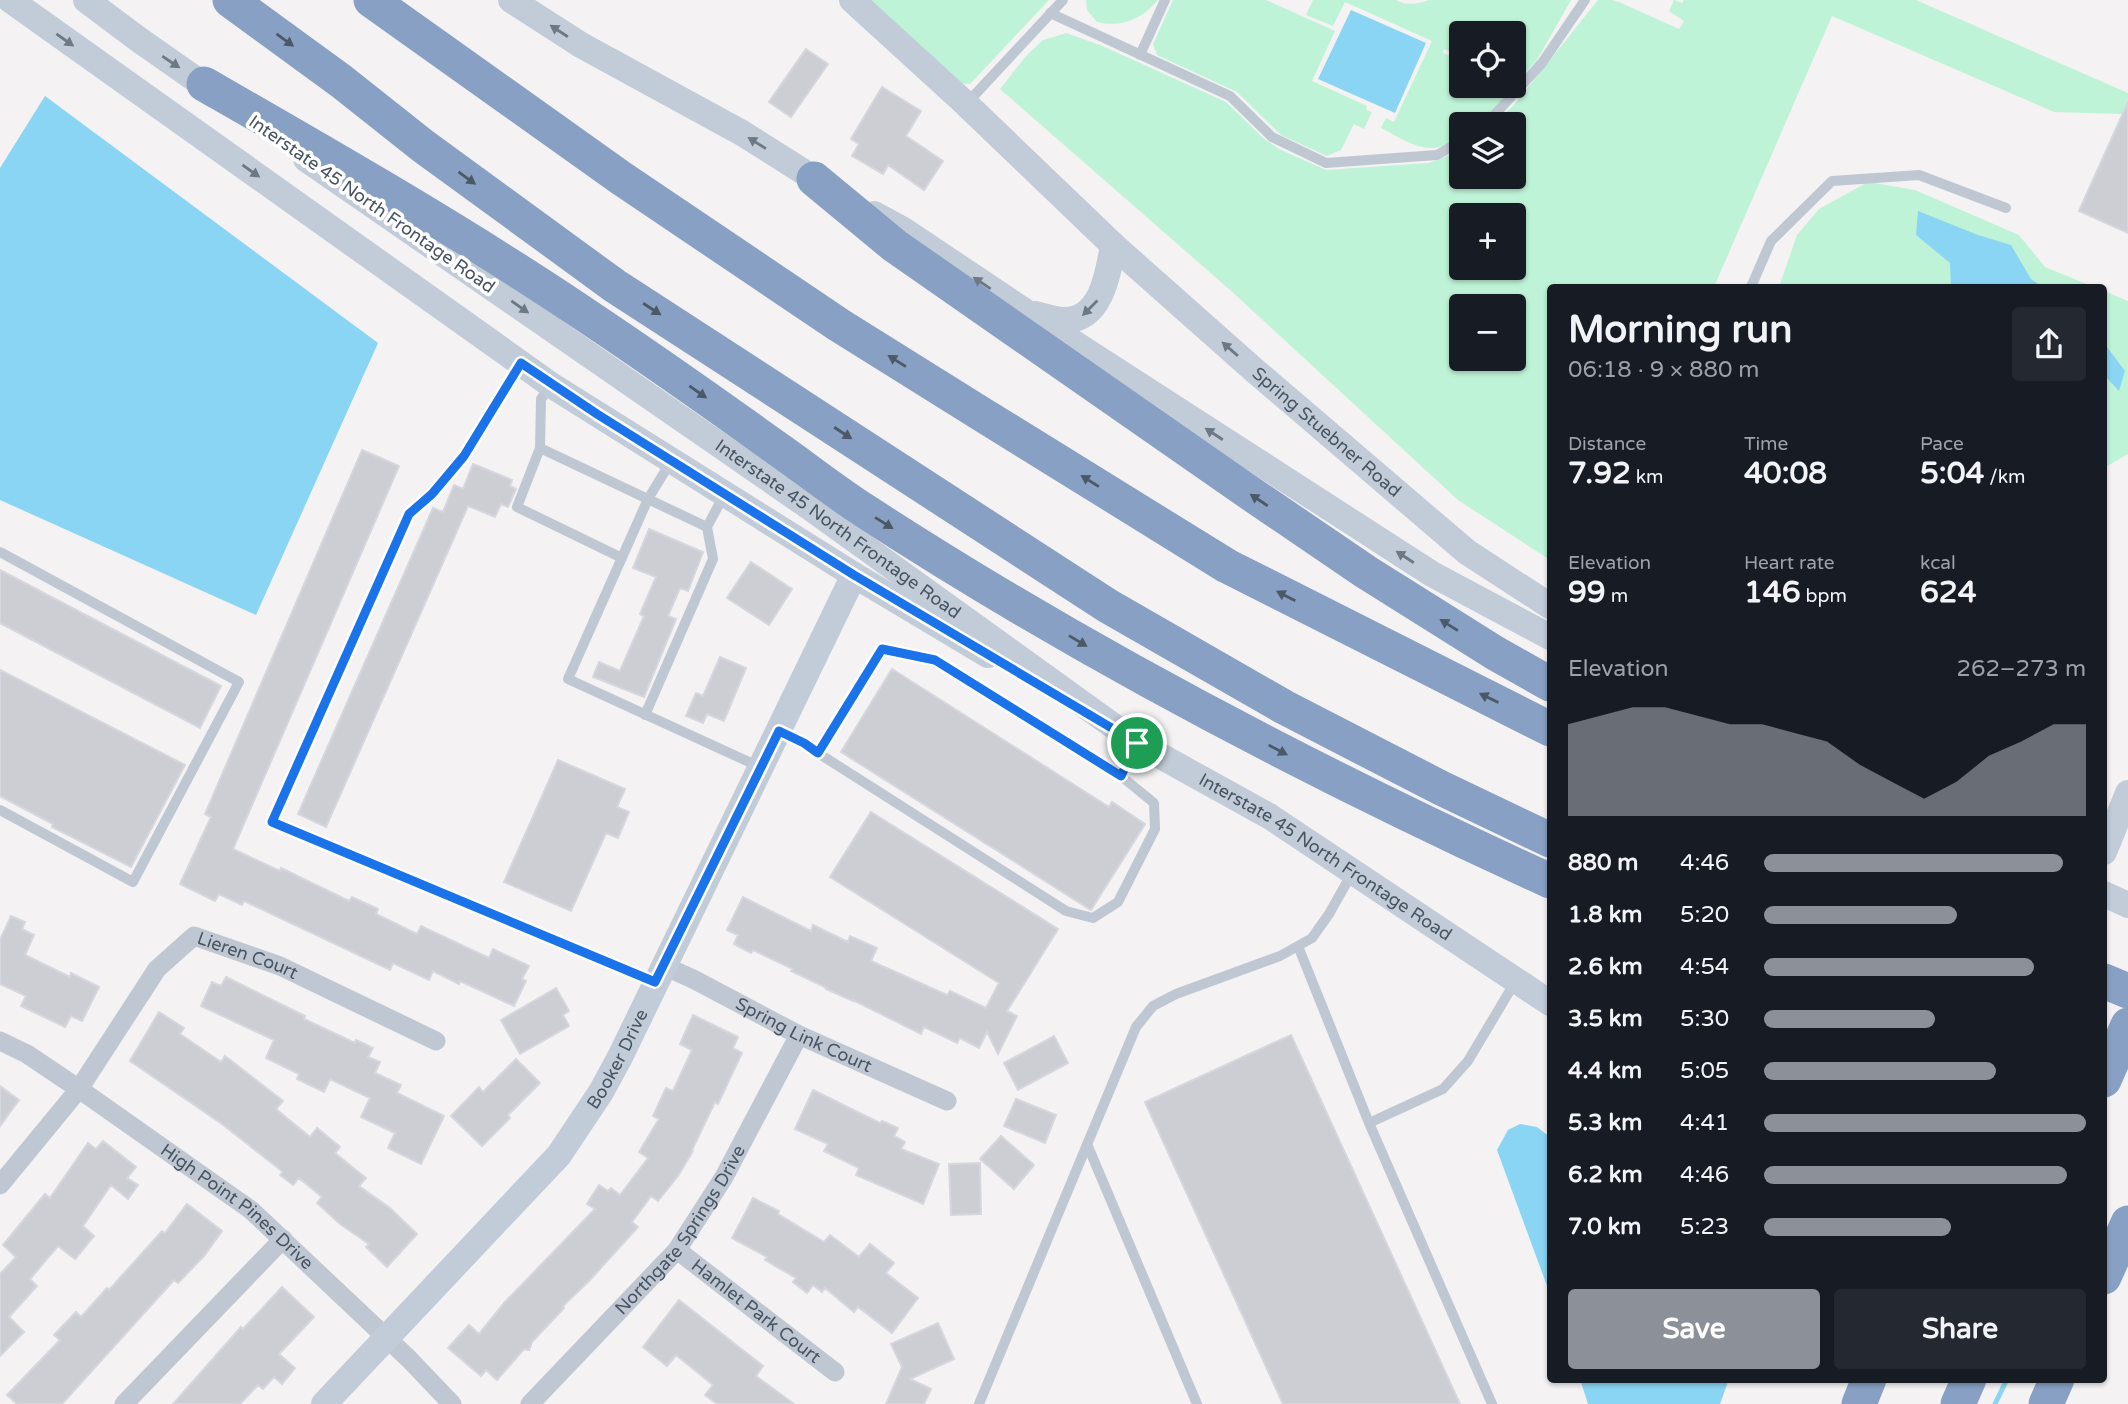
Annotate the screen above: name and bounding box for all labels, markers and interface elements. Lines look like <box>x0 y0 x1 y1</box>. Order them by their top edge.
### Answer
map controls <box>1449 21 1526 371</box>
button: locate <box>1449 21 1526 98</box>
one-way arrow <box>549 24 568 37</box>
one-way arrow <box>56 32 74 46</box>
one-way arrow <box>276 33 294 47</box>
one-way arrow <box>162 55 180 69</box>
street label: Interstate 45 North Frontage Road <box>245 110 499 298</box>
button: layers <box>1449 112 1526 189</box>
one-way arrow <box>747 136 766 149</box>
one-way arrow <box>242 164 260 178</box>
one-way arrow <box>457 170 475 185</box>
button: + <box>1449 203 1526 280</box>
one-way arrow <box>973 276 991 290</box>
button: − <box>1449 294 1526 371</box>
one-way arrow <box>1081 299 1098 316</box>
one-way arrow <box>511 300 529 314</box>
one-way arrow <box>642 303 662 316</box>
text: Morning run <box>1568 307 1792 353</box>
button: share <box>2012 307 2086 381</box>
one-way arrow <box>1221 341 1239 357</box>
one-way arrow <box>888 354 906 368</box>
text: 06:18 · 9 × 880 m <box>1568 356 1759 384</box>
street label: Spring Stuebner Road <box>1248 362 1406 502</box>
one-way arrow <box>689 385 707 399</box>
one-way arrow <box>833 427 852 440</box>
one-way arrow <box>1204 427 1224 440</box>
text: Distance <box>1568 433 1646 455</box>
text: Time <box>1744 433 1788 455</box>
text: Pace <box>1920 433 1964 455</box>
street label: Interstate 45 North Frontage Road <box>711 434 965 623</box>
text: 7.92 <box>1568 455 1631 492</box>
text: 40:08 <box>1744 455 1827 492</box>
text: 5:04 <box>1920 455 1984 492</box>
text: km <box>1631 466 1664 488</box>
text: /km <box>1984 466 2025 488</box>
one-way arrow <box>1080 475 1100 488</box>
one-way arrow <box>1250 494 1269 507</box>
one-way arrow <box>875 516 894 529</box>
one-way arrow <box>1396 550 1415 563</box>
text: Elevation <box>1568 552 1651 574</box>
text: Heart rate <box>1744 552 1835 574</box>
text: kcal <box>1920 552 1956 574</box>
text: 99 <box>1568 574 1606 611</box>
text: 146 <box>1744 574 1801 611</box>
text: 624 <box>1920 574 1977 611</box>
text: m <box>1606 585 1628 607</box>
text: bpm <box>1801 585 1847 607</box>
one-way arrow <box>1276 590 1296 602</box>
one-way arrow <box>1440 618 1459 631</box>
one-way arrow <box>1069 635 1088 647</box>
text: Elevation <box>1568 655 1669 683</box>
text: 262–273 m <box>1957 655 2086 683</box>
one-way arrow <box>1479 693 1499 704</box>
pin <box>1107 713 1167 773</box>
icon: arrive <box>1118 724 1156 762</box>
one-way arrow <box>1268 745 1288 756</box>
street label: Interstate 45 North Frontage Road <box>1195 768 1456 946</box>
text: 880 m <box>1568 849 1638 877</box>
text: 4:46 <box>1680 849 1729 877</box>
text: 1.8 km <box>1568 901 1642 929</box>
text: 5:20 <box>1680 901 1729 929</box>
street label: Lieren Court <box>194 927 302 984</box>
text: 2.6 km <box>1568 953 1643 981</box>
text: 4:54 <box>1680 953 1729 981</box>
street label: Spring Link Court <box>732 992 876 1077</box>
street label: Booker Drive <box>582 1005 653 1113</box>
text: 3.5 km <box>1568 1005 1643 1033</box>
text: 5:30 <box>1680 1005 1729 1033</box>
text: 4.4 km <box>1568 1057 1642 1085</box>
text: 5:05 <box>1680 1057 1729 1085</box>
text: 5.3 km <box>1568 1109 1642 1137</box>
text: 4:41 <box>1680 1109 1729 1137</box>
street label: High Point Pines Drive <box>156 1139 318 1274</box>
street label: Northgate Springs Drive <box>610 1141 750 1319</box>
text: 6.2 km <box>1568 1161 1643 1189</box>
text: 4:46 <box>1680 1161 1729 1189</box>
text: 7.0 km <box>1568 1213 1641 1241</box>
text: 5:23 <box>1680 1213 1729 1241</box>
street label: Hamlet Park Court <box>687 1254 825 1368</box>
button: Save <box>1568 1289 1820 1369</box>
button: Share <box>1834 1289 2086 1369</box>

